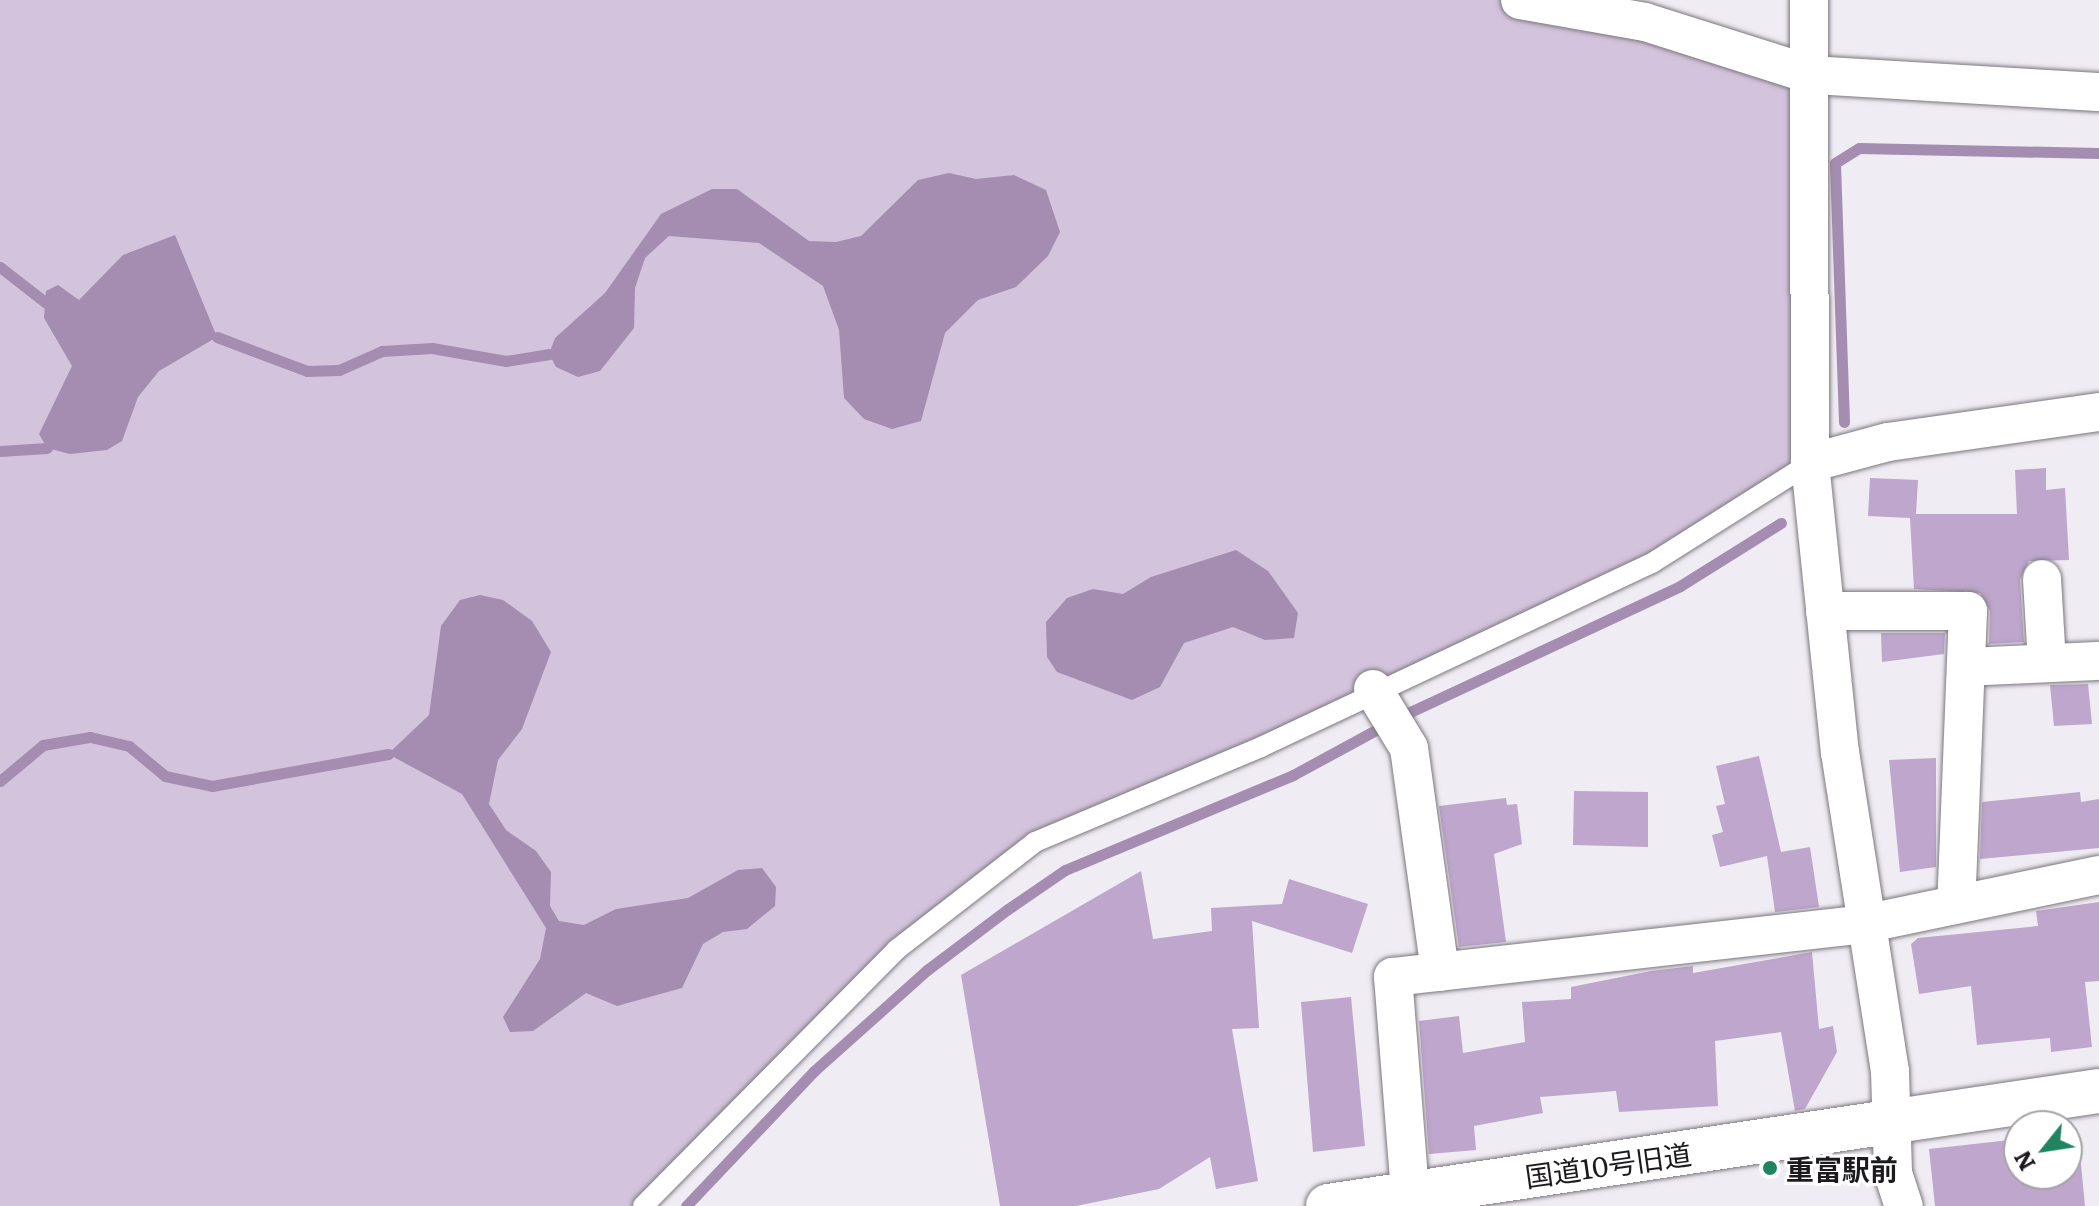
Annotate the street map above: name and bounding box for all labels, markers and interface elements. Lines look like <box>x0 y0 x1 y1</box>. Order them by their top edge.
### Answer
north arrow <box>2003 1110 2083 1190</box>
street label: 国道10号旧道 <box>1523 1136 1693 1192</box>
text: N <box>2005 1145 2042 1177</box>
place label: 重富駅前 <box>1786 1151 1898 1185</box>
marker: 重富駅前 <box>1761 1159 1779 1177</box>

